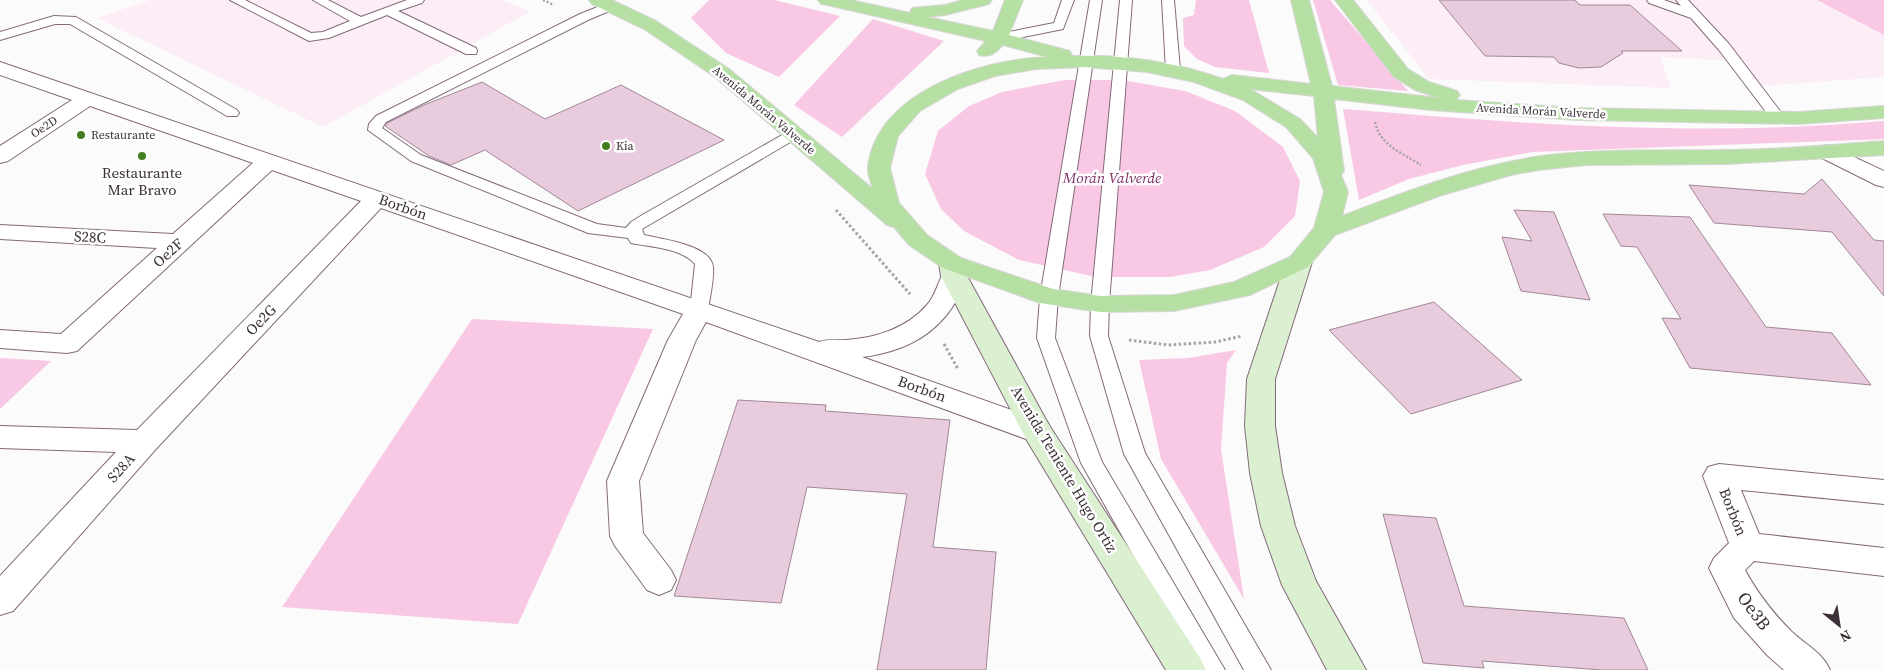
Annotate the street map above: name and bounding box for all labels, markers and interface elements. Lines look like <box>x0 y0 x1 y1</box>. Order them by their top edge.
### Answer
street label: Avenida Morán Valverde <box>709 62 819 158</box>
street label: Avenida Morán Valverde <box>1476 100 1606 122</box>
street label: Oe2D <box>27 112 61 142</box>
place label: Restaurante <box>91 127 155 143</box>
marker: Restaurante <box>75 129 87 141</box>
place label: Kia <box>616 138 635 154</box>
marker: Kia <box>600 140 612 152</box>
marker: Restaurante Mar Bravo <box>136 150 148 162</box>
place label: Restaurante Mar Bravo <box>102 162 183 200</box>
park label: Morán Valverde <box>1062 167 1161 188</box>
street label: Borbón <box>376 188 430 225</box>
street label: S28C <box>73 225 107 248</box>
street label: Oe2F <box>148 233 188 272</box>
street label: Oe2G <box>241 299 281 340</box>
street label: Borbón <box>895 370 949 407</box>
street label: Avenida Teniente Hugo Ortiz <box>1006 381 1123 556</box>
street label: S28A <box>102 448 139 487</box>
street label: Borbón <box>1714 485 1753 539</box>
street label: Oe3B <box>1732 586 1777 635</box>
north arrow <box>1814 600 1864 650</box>
text: N <box>1836 625 1855 647</box>

